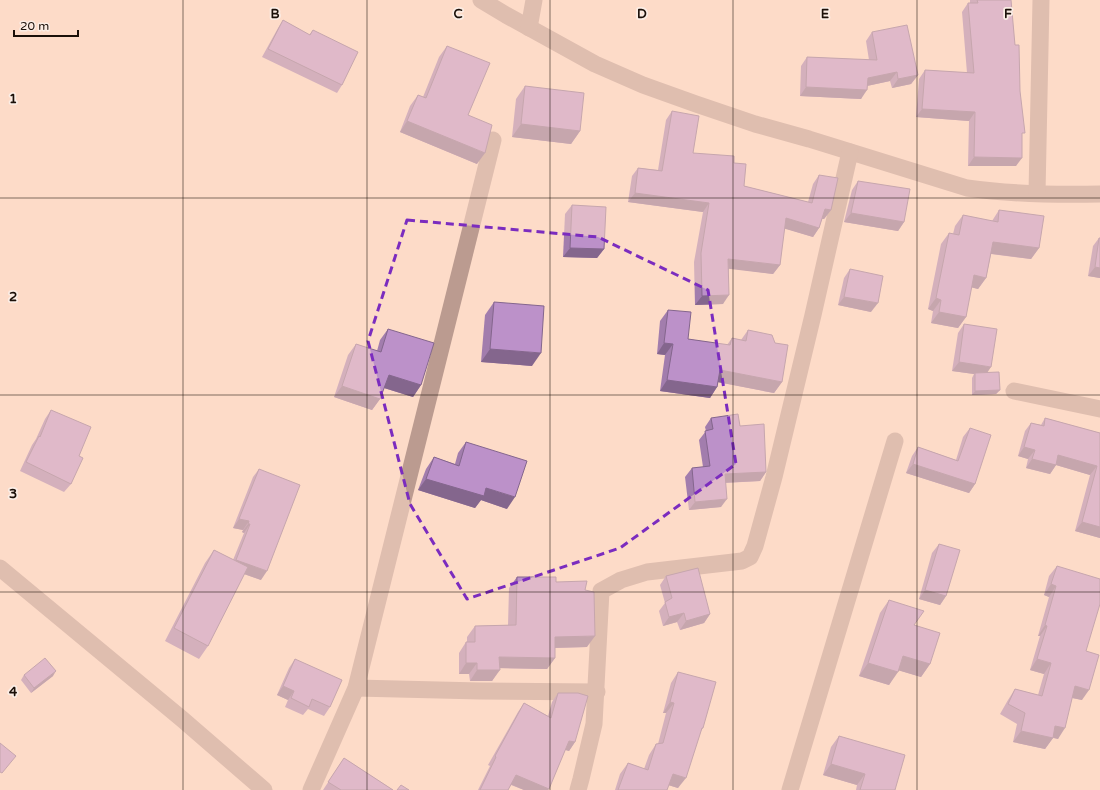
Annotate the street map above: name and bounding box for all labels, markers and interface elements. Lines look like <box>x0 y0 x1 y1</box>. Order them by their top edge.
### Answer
text: B <box>270 6 280 22</box>
text: C <box>453 6 463 22</box>
text: D <box>637 6 647 22</box>
text: E <box>821 6 829 22</box>
text: F <box>1004 6 1012 22</box>
scale bar <box>14 12 78 38</box>
text: 20 m <box>20 19 49 33</box>
text: 1 <box>9 91 17 107</box>
text: 2 <box>9 289 17 305</box>
text: 3 <box>9 486 17 502</box>
text: 4 <box>9 684 18 700</box>

